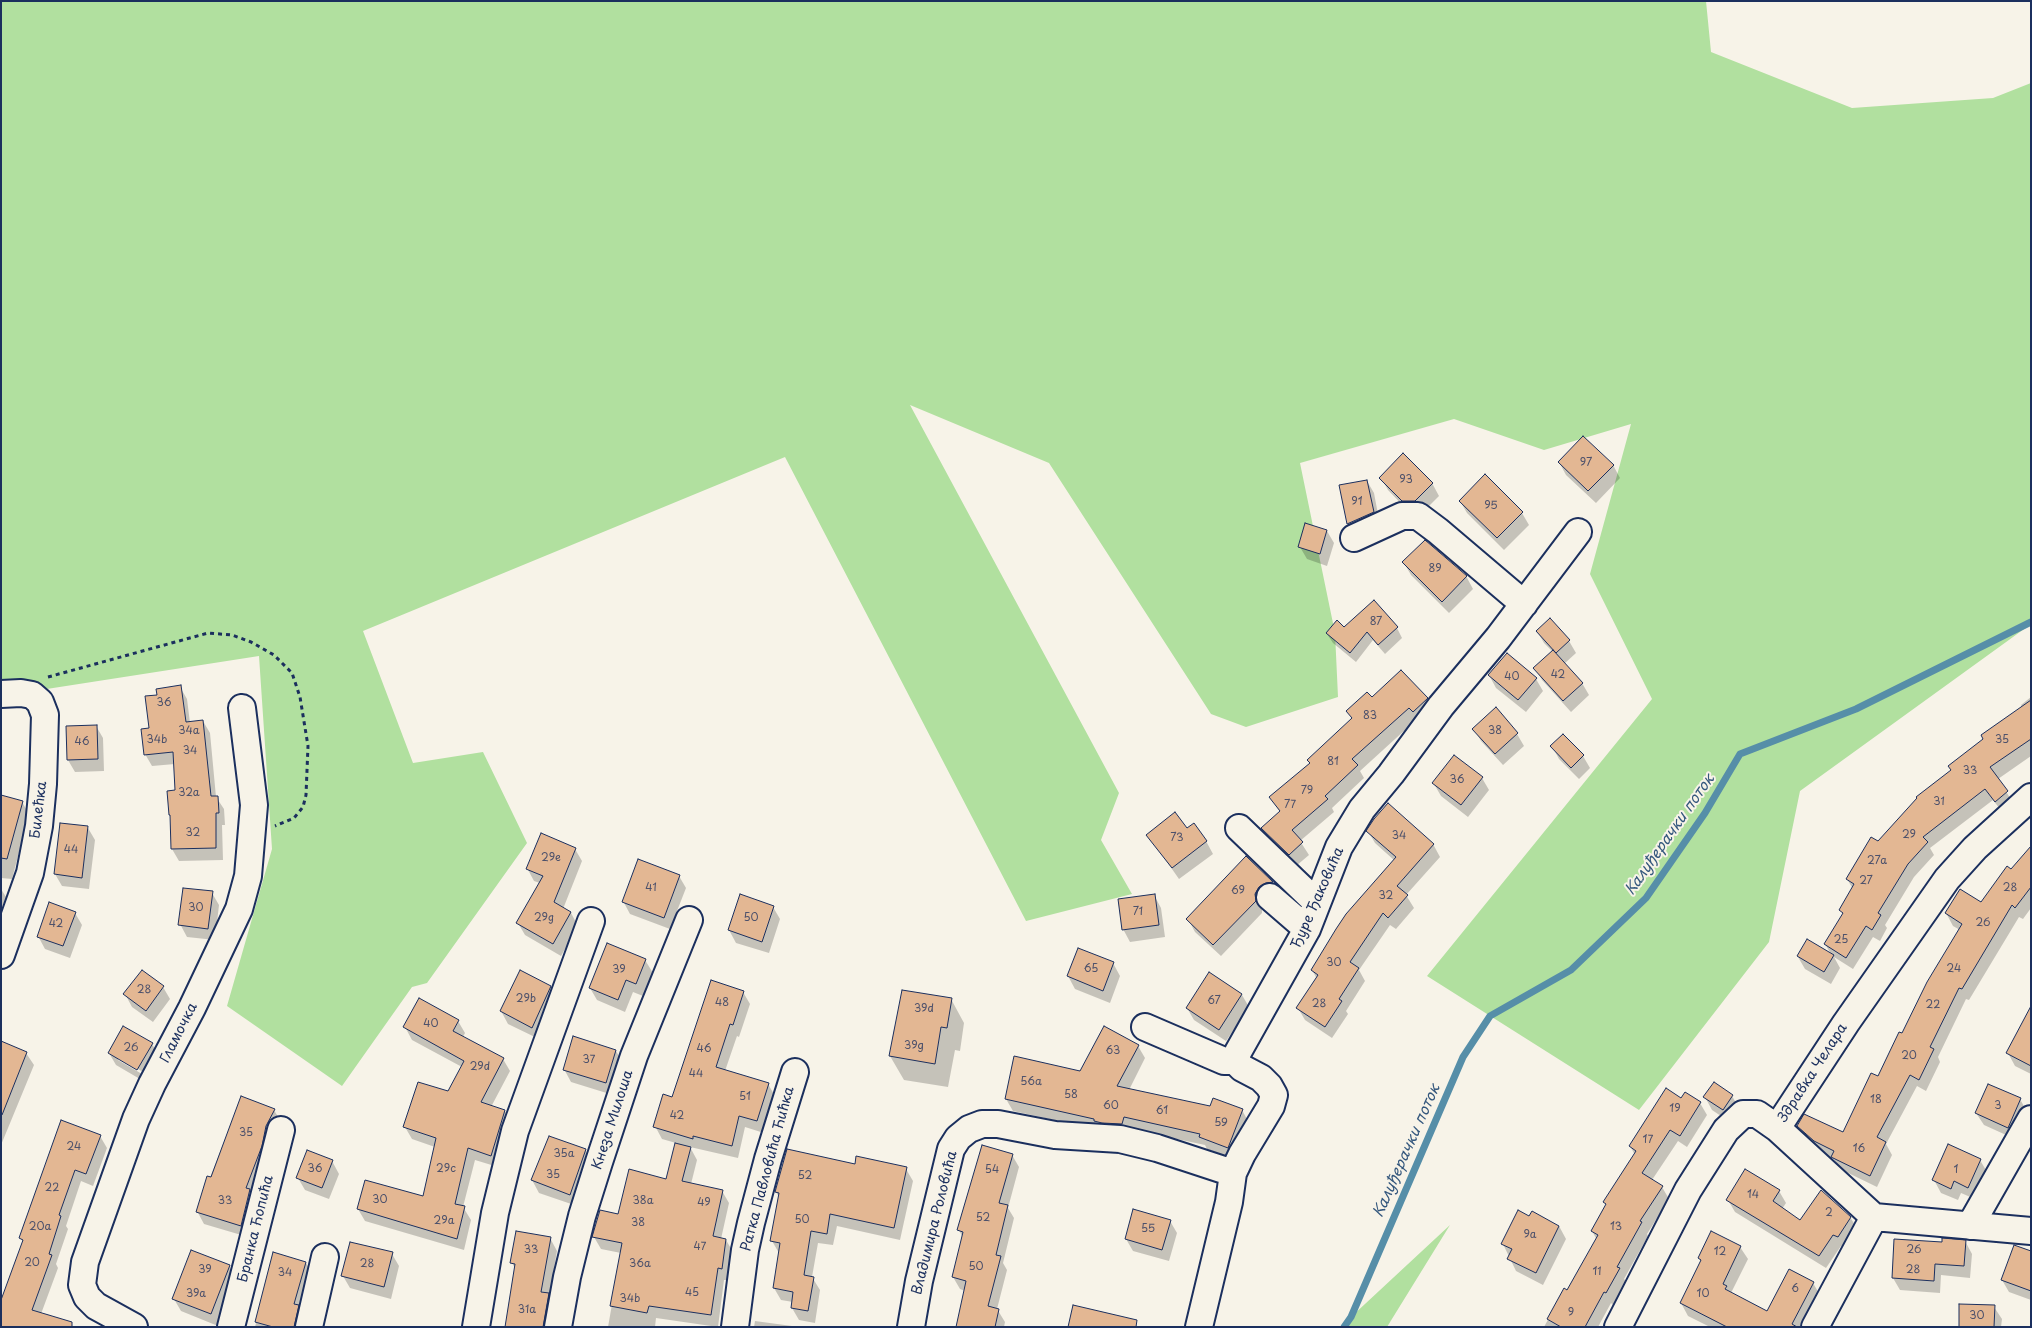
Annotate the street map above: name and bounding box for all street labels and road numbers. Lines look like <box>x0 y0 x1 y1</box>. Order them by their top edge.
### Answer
street label: Билећка <box>27 780 51 840</box>
street label: Ђуре Ђаковића <box>1288 845 1348 951</box>
street label: Гламочка <box>157 1000 201 1066</box>
street label: Здравка Челара <box>1775 1020 1851 1126</box>
street label: Кнеза Милоша <box>589 1068 637 1172</box>
street label: Ратка Павловића Ћићка <box>738 1085 798 1253</box>
street label: Владимира Роловића <box>909 1149 961 1297</box>
street label: Бранка Ћопића <box>235 1174 277 1284</box>

